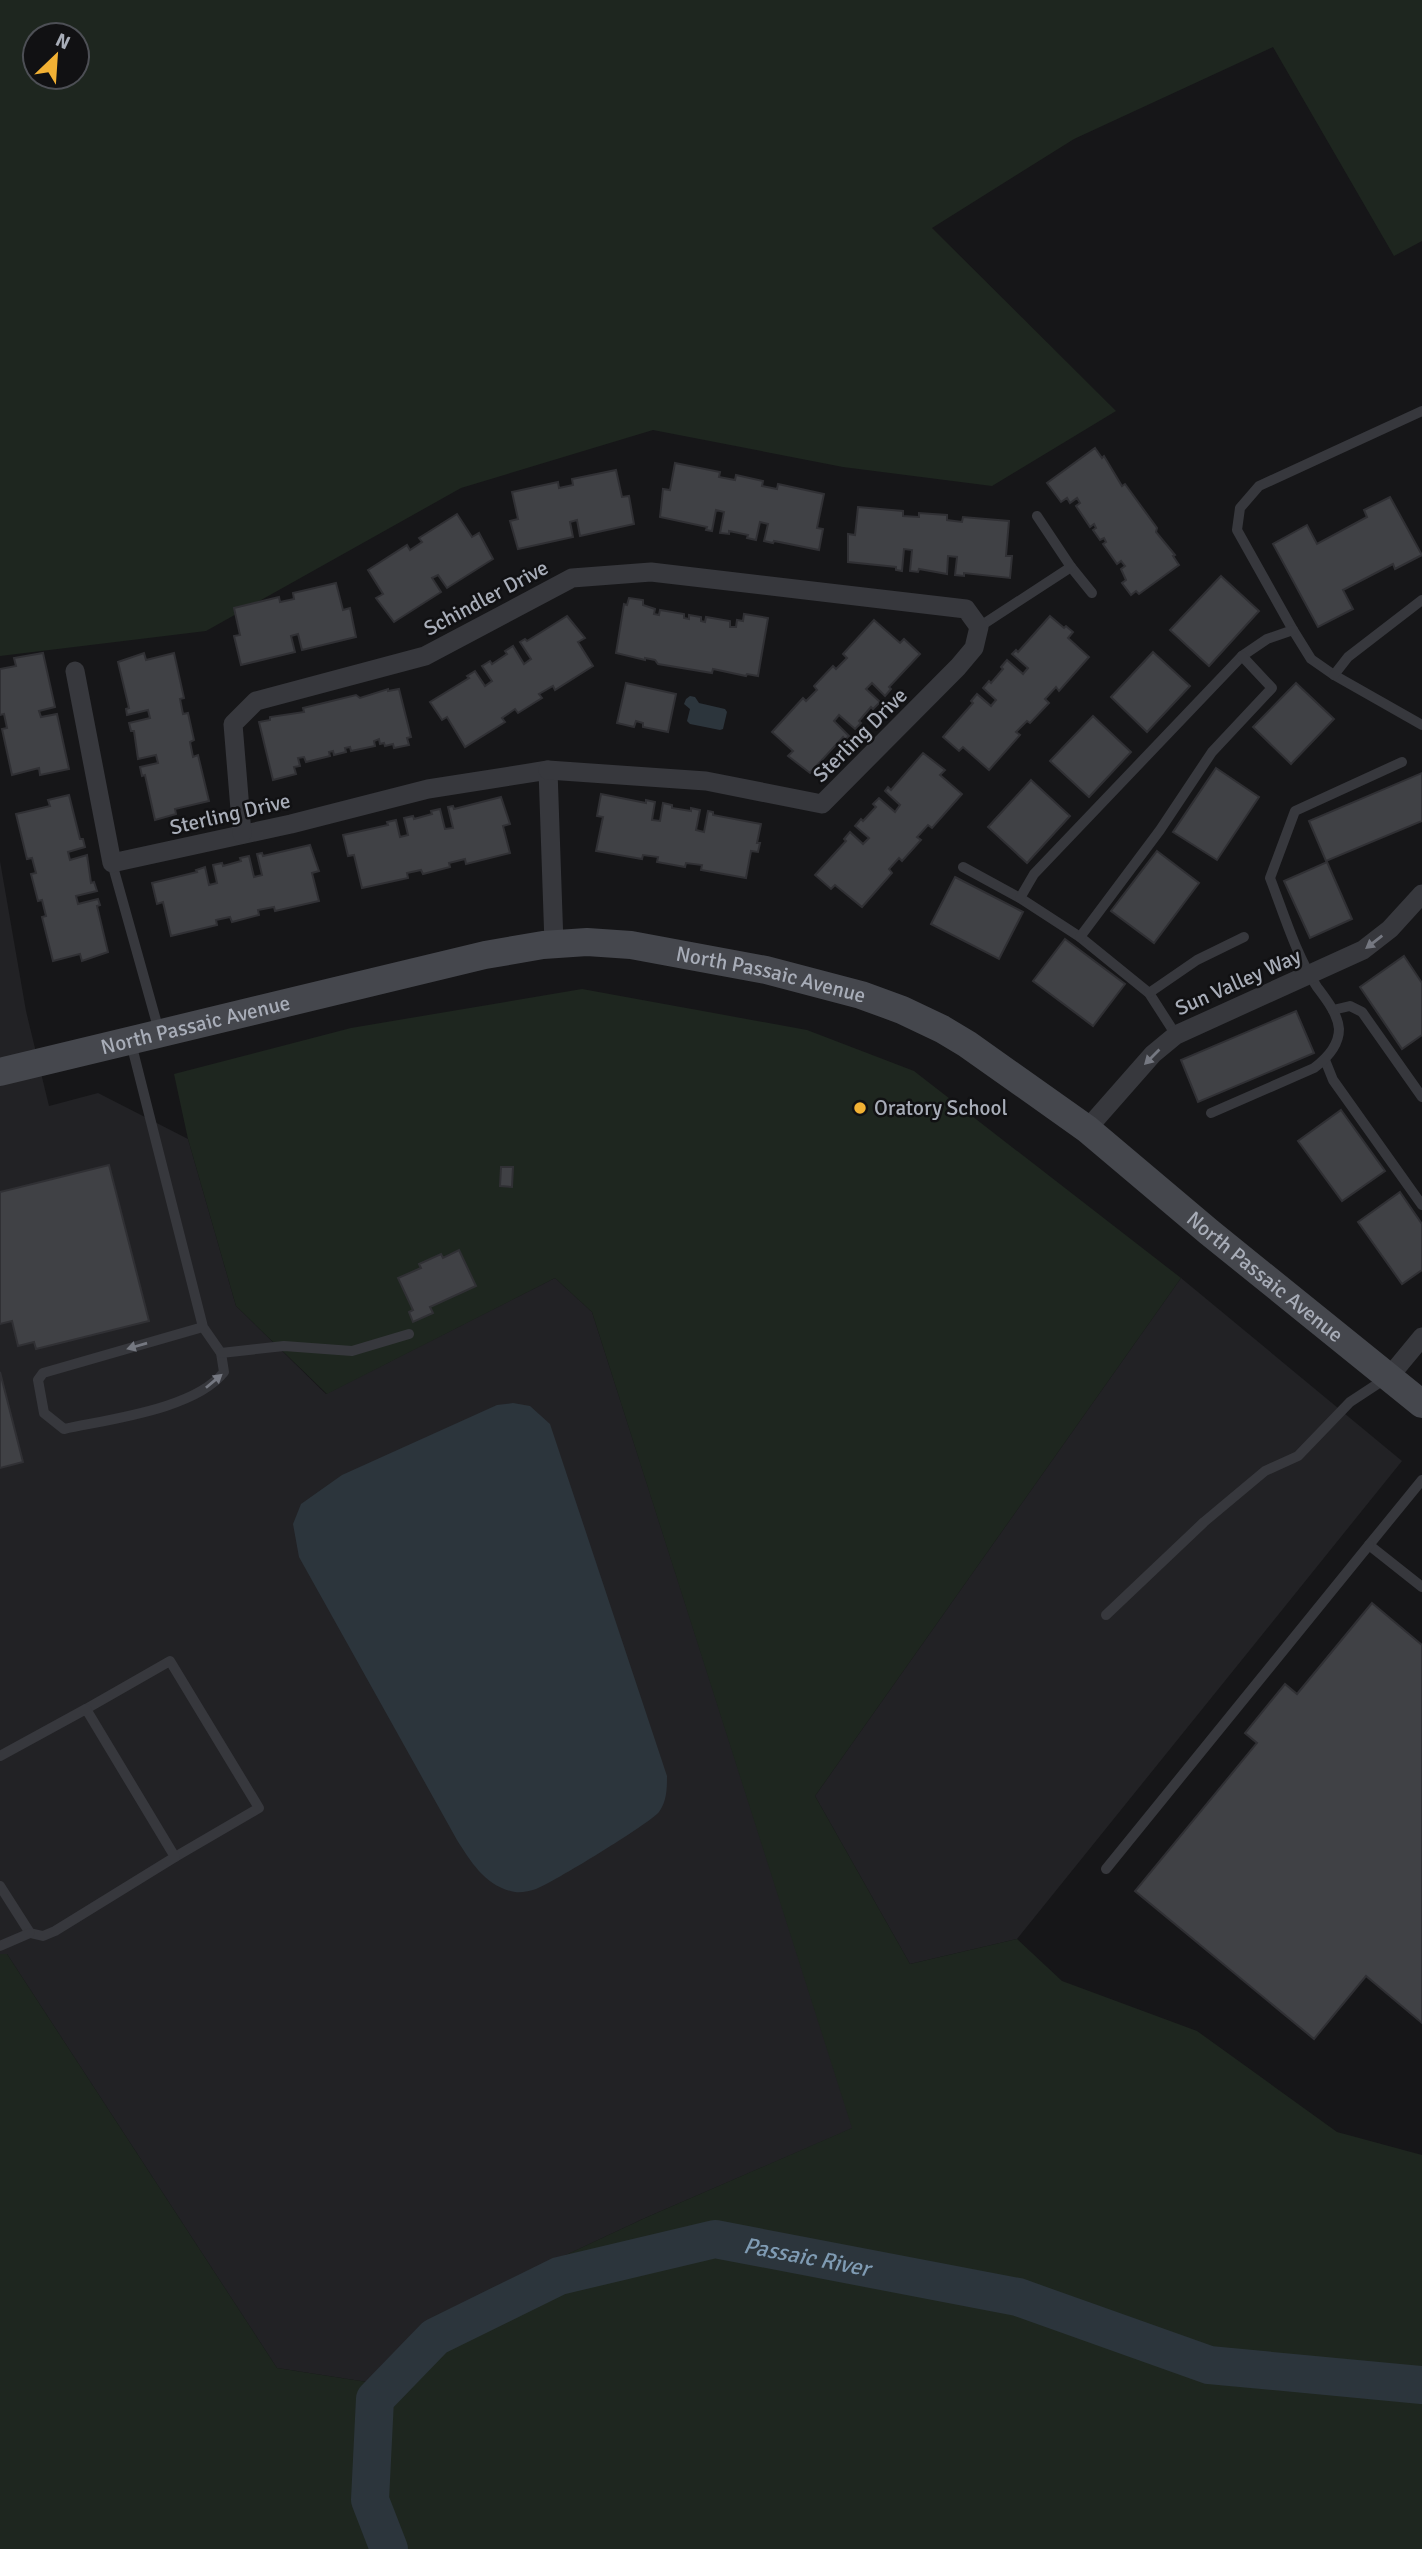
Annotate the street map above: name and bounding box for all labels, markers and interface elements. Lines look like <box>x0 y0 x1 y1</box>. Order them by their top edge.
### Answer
north arrow <box>21 21 91 91</box>
text: N <box>52 28 74 55</box>
street label: Schindler Drive <box>419 554 553 642</box>
street label: Sterling Drive <box>807 682 913 788</box>
street label: Sterling Drive <box>167 788 293 840</box>
one-way arrow <box>1365 934 1383 948</box>
street label: North Passaic Avenue <box>674 941 869 1009</box>
street label: Sun Valley Way <box>1171 943 1305 1021</box>
street label: North Passaic Avenue <box>98 989 293 1060</box>
one-way arrow <box>1143 1048 1160 1065</box>
place label: Oratory School <box>874 1095 1008 1121</box>
marker: Oratory School <box>852 1100 868 1116</box>
street label: North Passaic Avenue <box>1181 1206 1348 1348</box>
one-way arrow <box>127 1341 148 1351</box>
one-way arrow <box>205 1373 223 1389</box>
water label: Passaic River <box>741 2230 876 2284</box>

